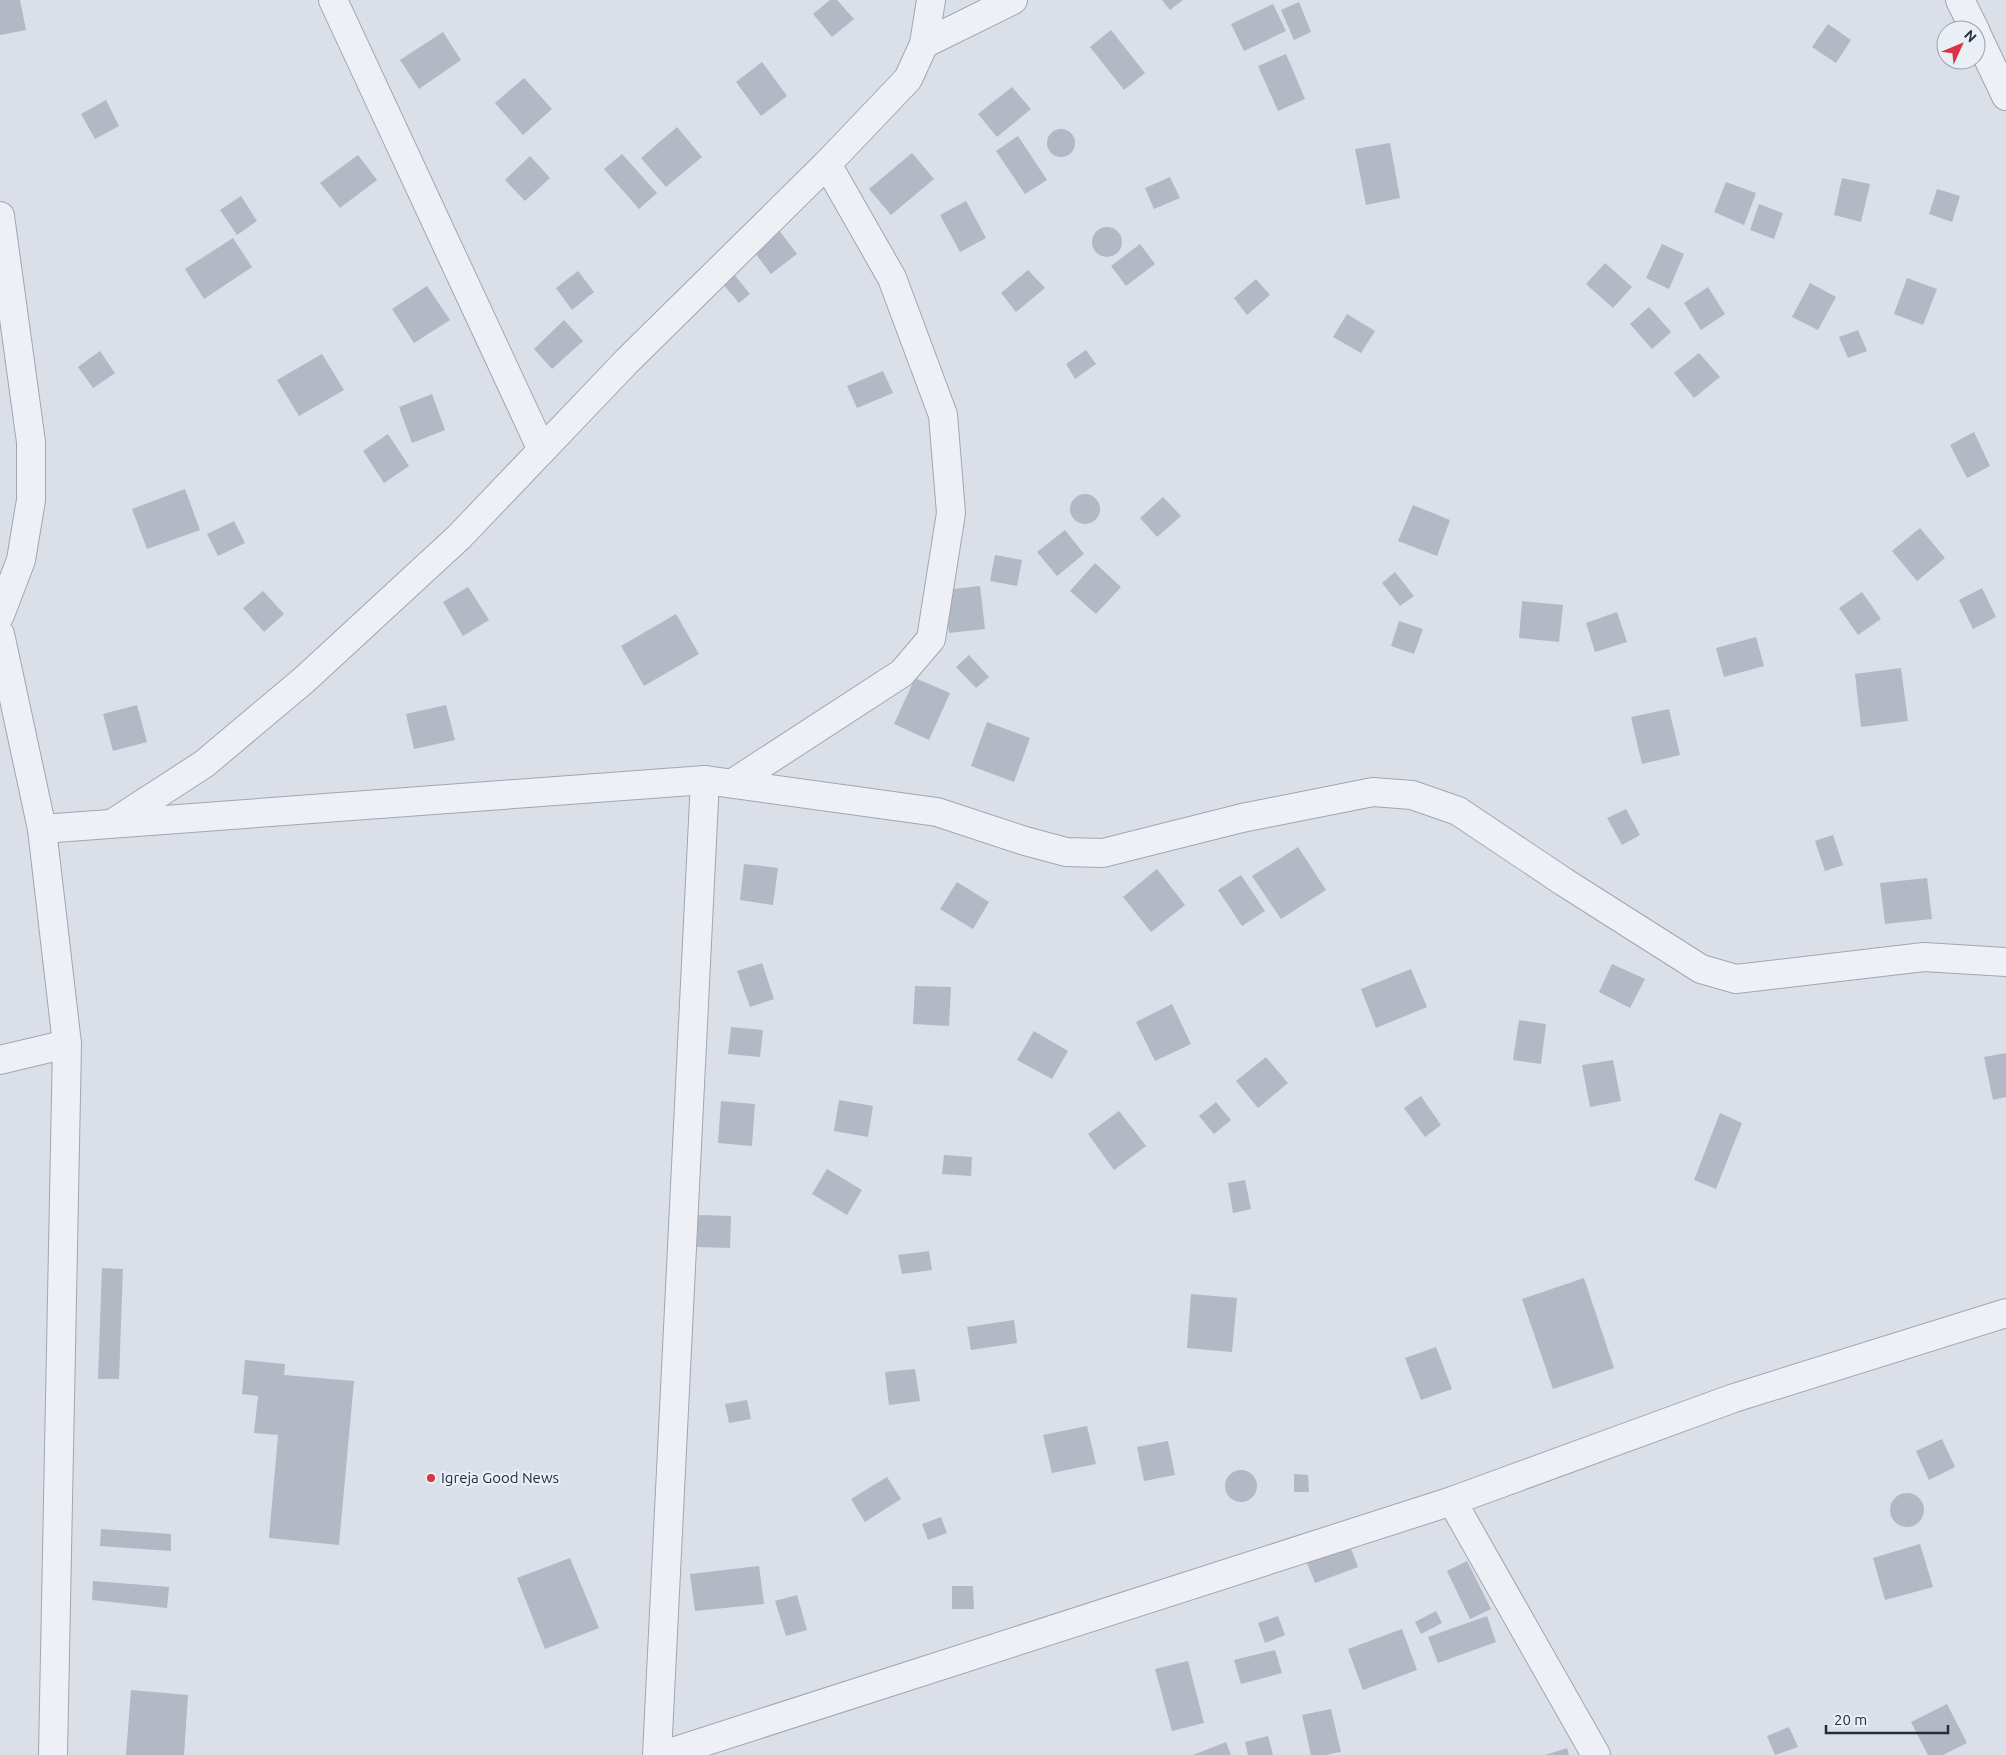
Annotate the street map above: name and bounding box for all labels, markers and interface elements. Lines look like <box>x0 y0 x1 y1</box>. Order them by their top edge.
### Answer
north arrow <box>1936 20 1986 70</box>
text: N <box>1961 27 1980 45</box>
place label: Igreja Good News <box>441 1469 559 1486</box>
marker: Igreja Good News <box>425 1472 437 1484</box>
scale bar <box>1826 1702 1948 1734</box>
text: 20 m <box>1834 1711 1867 1728</box>

